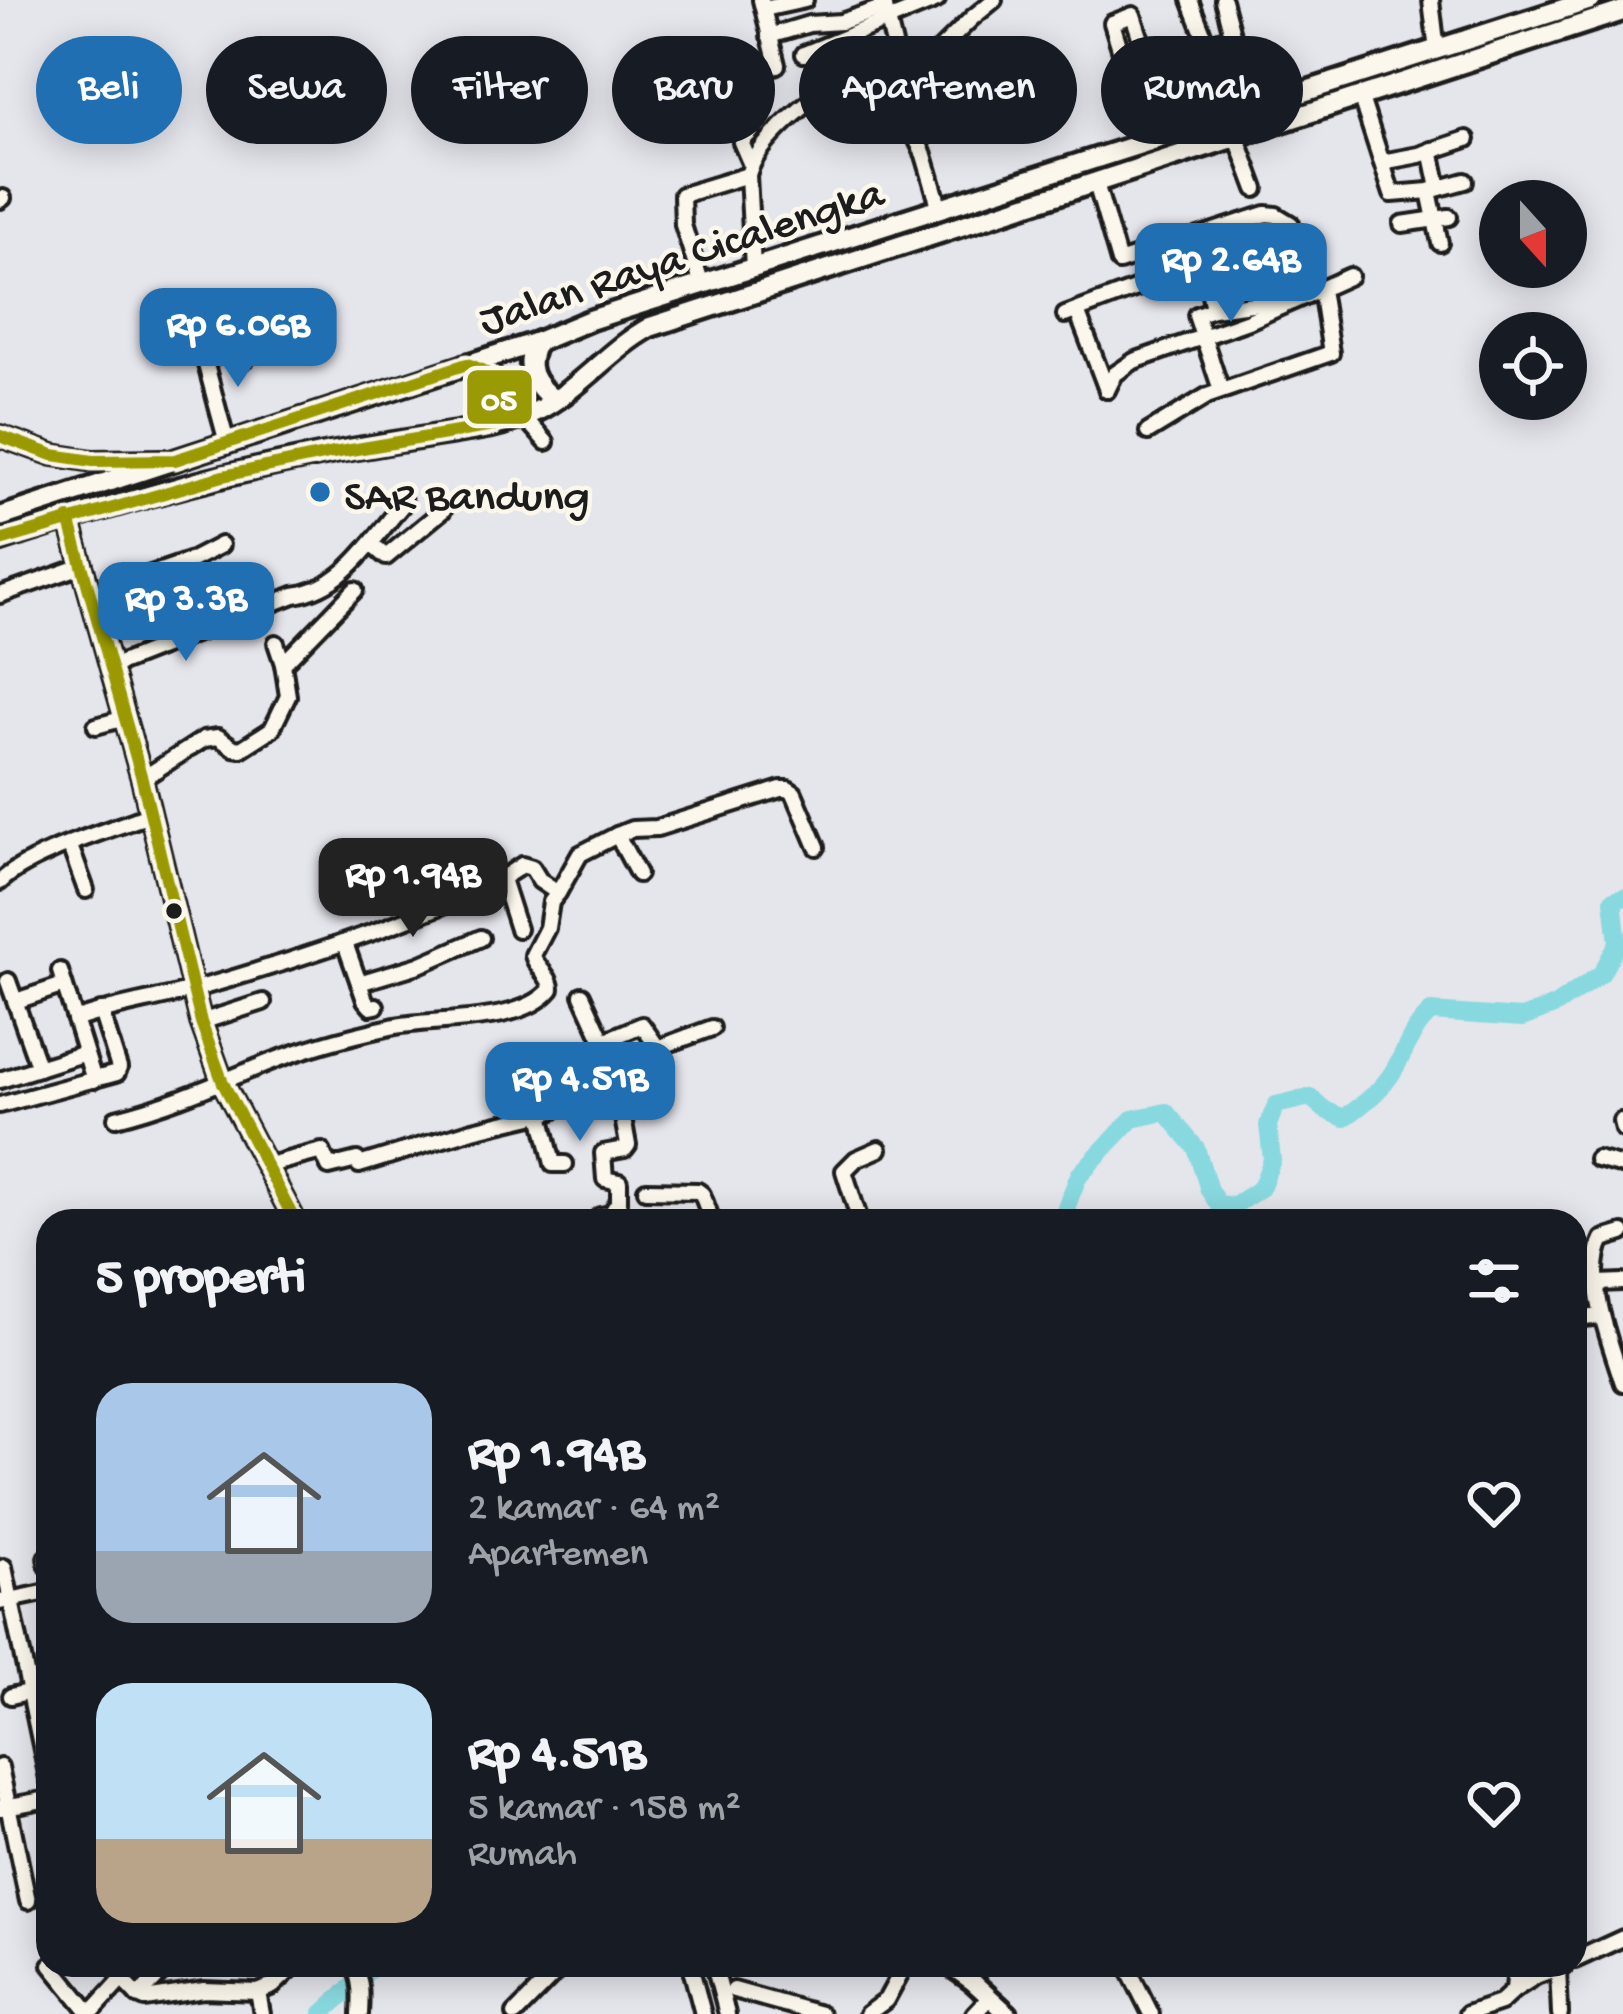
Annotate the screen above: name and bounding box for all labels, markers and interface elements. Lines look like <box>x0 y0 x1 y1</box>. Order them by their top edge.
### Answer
chip: Beli <box>36 36 182 144</box>
chip: Sewa <box>206 36 387 144</box>
chip: Filter <box>411 36 588 144</box>
chip: Baru <box>612 36 775 144</box>
chip: Apartemen <box>799 36 1077 144</box>
chip: Rumah <box>1101 36 1303 144</box>
street label: Jalan Raya Cicalengka <box>474 169 893 350</box>
north arrow <box>1479 180 1587 288</box>
map controls <box>1479 180 1587 420</box>
pin: Rp 2.64B <box>1107 223 1355 325</box>
text: Rp 2.64B <box>1162 239 1300 285</box>
pin: Rp 6.06B <box>114 288 362 390</box>
text: Rp 6.06B <box>167 304 309 350</box>
button: locate <box>1479 312 1587 420</box>
line badge: 05 <box>465 368 534 426</box>
text: 05 <box>481 384 518 422</box>
place label: SAR Bandung <box>344 473 589 526</box>
marker: SAR Bandung <box>307 479 333 505</box>
pin: Rp 3.3B <box>75 562 297 664</box>
text: Rp 3.3B <box>125 578 247 624</box>
pin: Rp 1.94B <box>289 838 537 940</box>
text: Rp 1.94B <box>346 854 480 900</box>
unlabelled marker <box>163 900 185 922</box>
pin: Rp 4.51B <box>456 1042 704 1144</box>
text: Rp 4.51B <box>512 1058 648 1104</box>
icon: filters <box>1461 1248 1527 1314</box>
text: 5 properti <box>96 1251 306 1311</box>
text: Rp 1.94B <box>468 1427 644 1487</box>
icon: home <box>192 1431 336 1575</box>
icon: heart <box>1461 1470 1527 1536</box>
text: 2 kamar · 64 m² <box>468 1487 720 1533</box>
text: Apartemen <box>468 1533 648 1579</box>
text: Rp 4.51B <box>468 1727 646 1787</box>
icon: home <box>192 1731 336 1875</box>
icon: heart <box>1461 1770 1527 1836</box>
text: 5 kamar · 158 m² <box>468 1787 741 1833</box>
text: Rumah <box>468 1833 577 1879</box>

